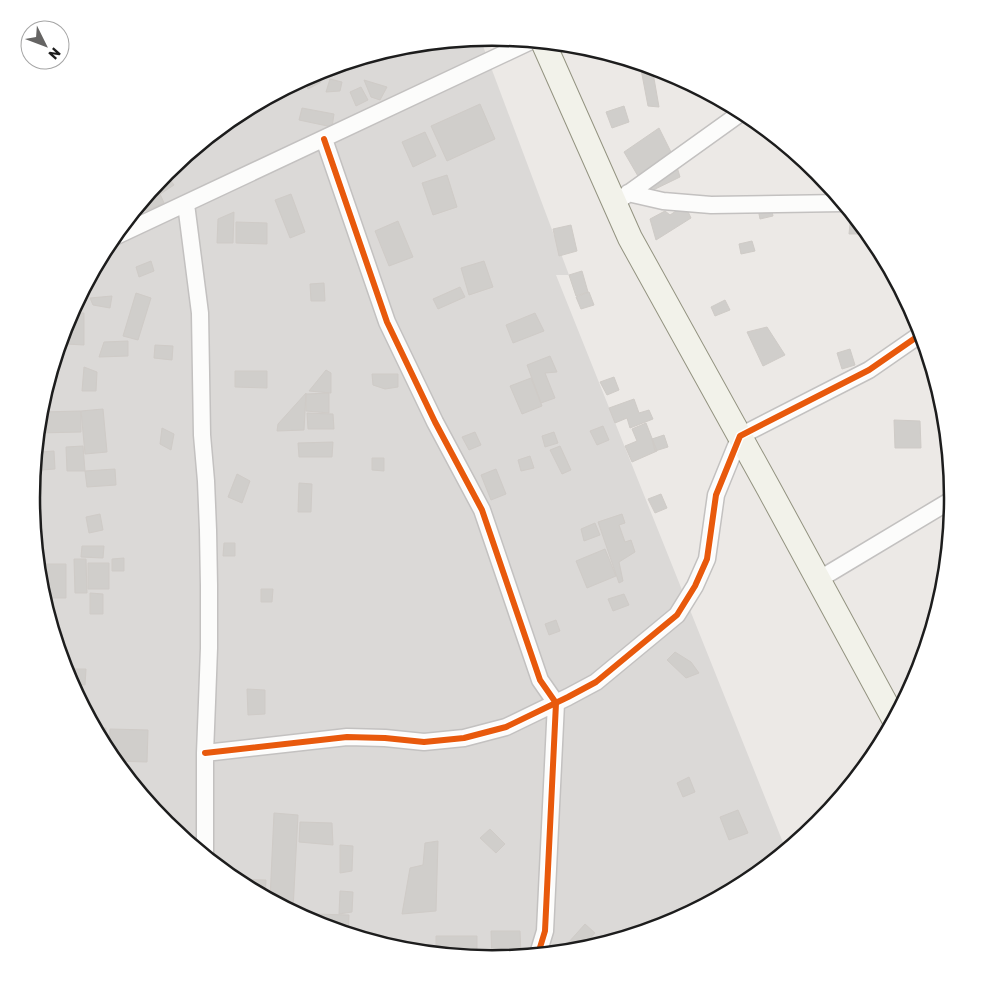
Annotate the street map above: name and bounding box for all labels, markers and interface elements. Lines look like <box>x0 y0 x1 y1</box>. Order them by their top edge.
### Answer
north arrow <box>20 20 70 70</box>
text: N <box>45 44 64 63</box>

